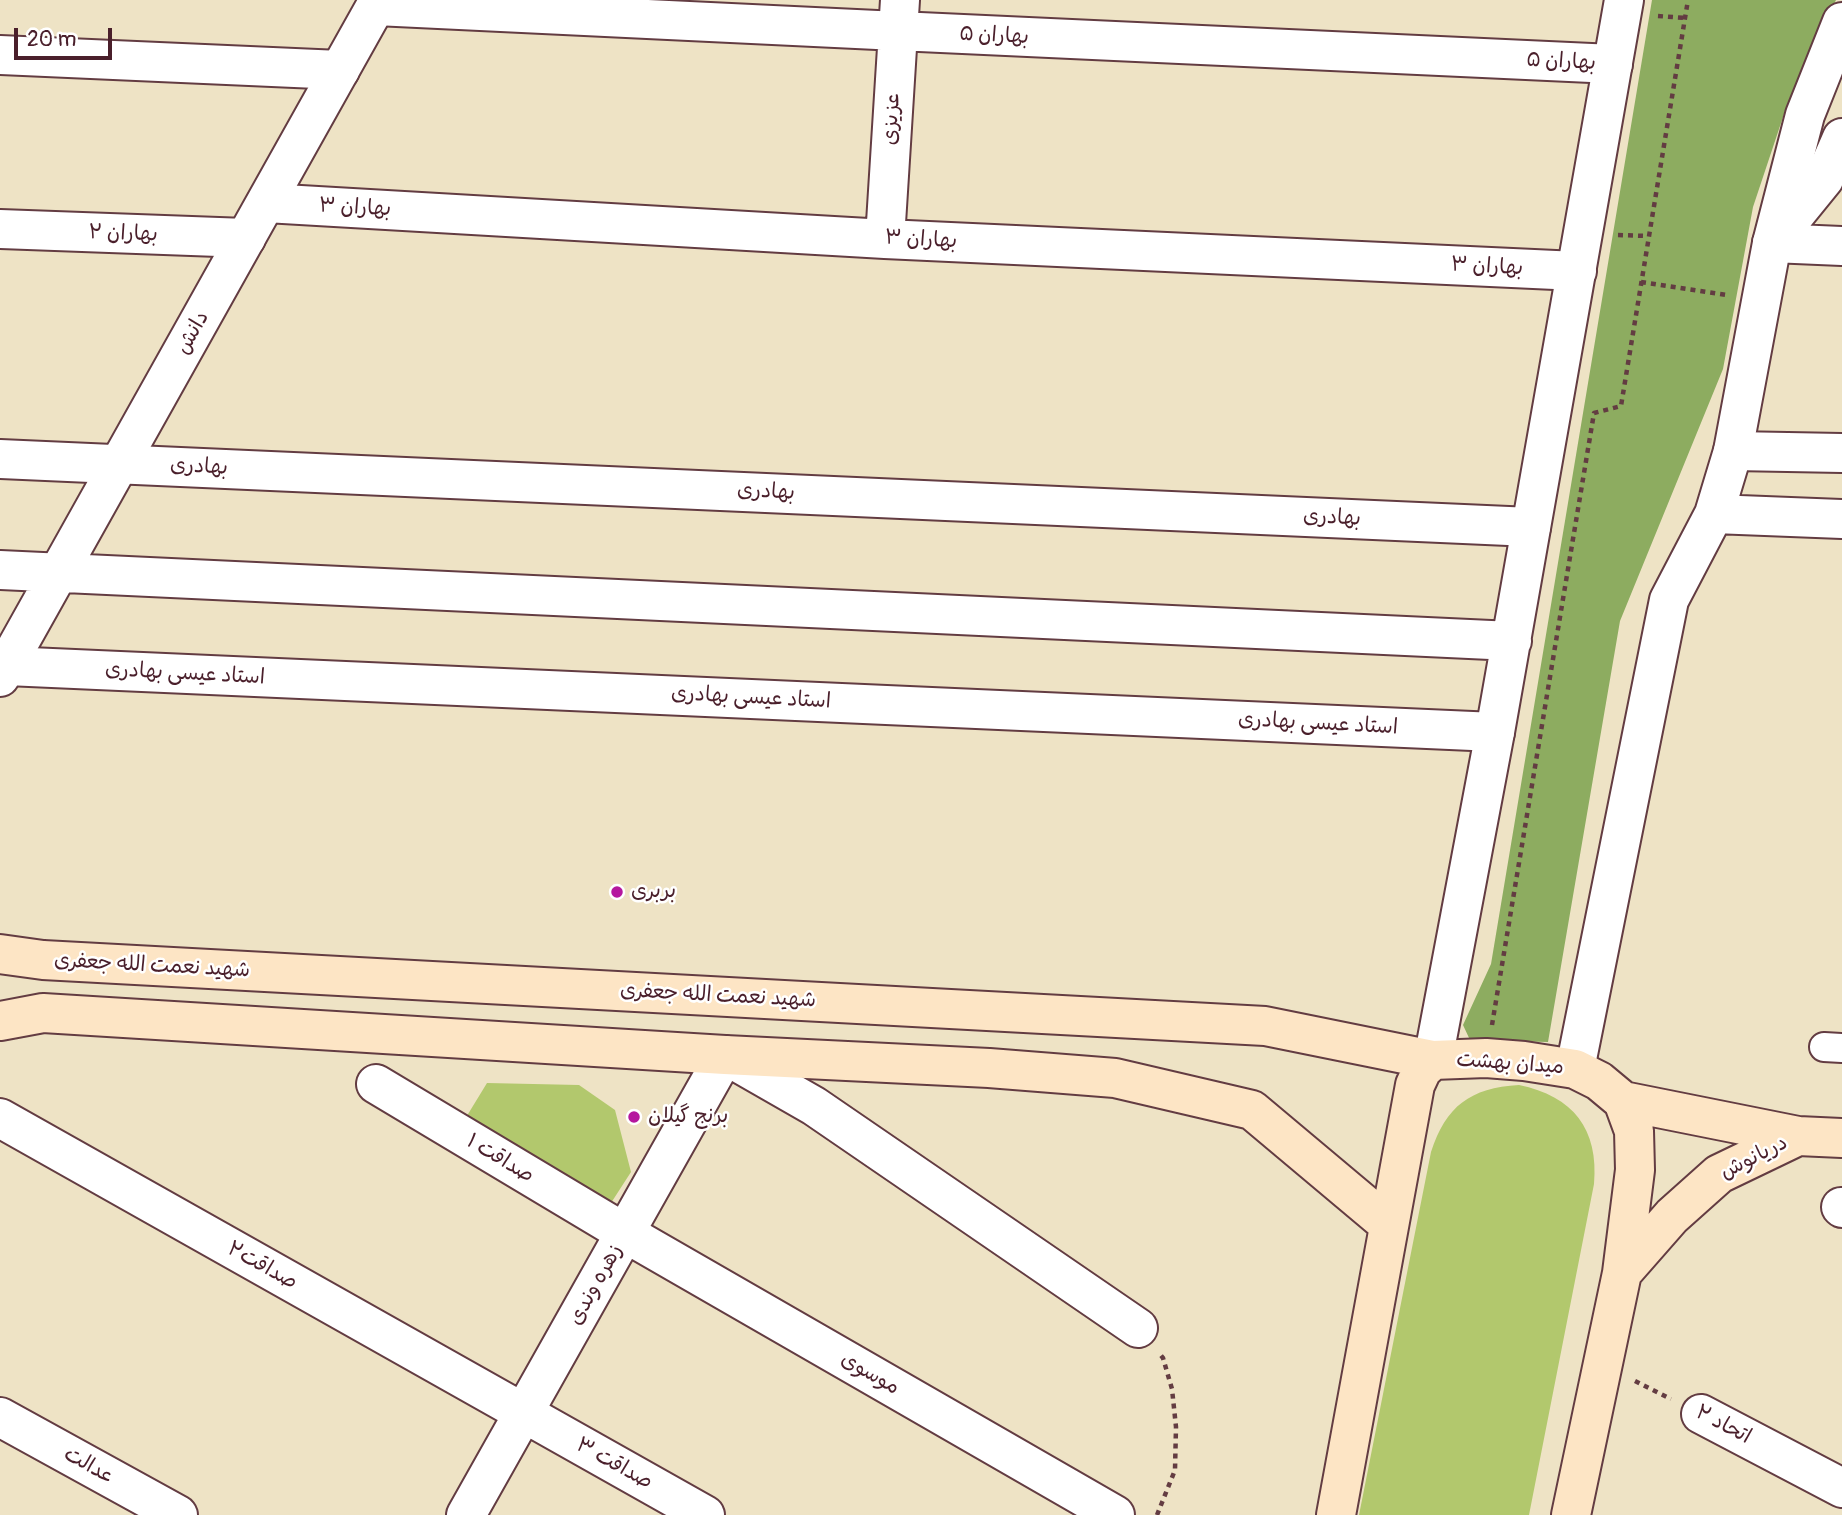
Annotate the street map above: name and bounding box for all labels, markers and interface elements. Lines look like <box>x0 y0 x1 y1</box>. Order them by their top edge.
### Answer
scale bar <box>18 14 116 58</box>
street label: بهاران ۵ <box>959 22 1029 50</box>
text: 20 m <box>27 26 76 53</box>
street label: بهاران ۵ <box>1526 48 1596 76</box>
street label: عزیزی <box>878 92 906 146</box>
street label: بهاران ۳ <box>318 194 392 222</box>
street label: بهاران ۲ <box>88 220 158 248</box>
street label: بهاران ۳ <box>884 226 958 254</box>
street label: بهاران ۳ <box>1450 253 1524 281</box>
street label: دانش <box>171 307 215 359</box>
street label: بهادری <box>169 453 229 481</box>
street label: بهادری <box>736 478 796 506</box>
street label: بهادری <box>1302 504 1362 532</box>
street label: استاد عیسی بهادری <box>104 657 266 691</box>
street label: استاد عیسی بهادری <box>670 681 832 715</box>
street label: استاد عیسی بهادری <box>1237 707 1399 741</box>
place label: بربری <box>631 879 676 905</box>
marker: بربری <box>609 884 625 900</box>
street label: شهید نعمت الله جعفری <box>53 948 251 984</box>
street label: شهید نعمت الله جعفری <box>619 978 817 1014</box>
street label: میدان بهشت <box>1455 1048 1565 1080</box>
place label: برنج گیلان <box>648 1104 728 1130</box>
marker: برنج گیلان <box>626 1109 642 1125</box>
street label: صداقت ۱ <box>462 1129 538 1189</box>
street label: دریانوش <box>1716 1130 1792 1186</box>
street label: صداقت۲ <box>222 1236 302 1296</box>
street label: زهره وندی <box>563 1240 629 1330</box>
street label: موسوی <box>836 1347 904 1401</box>
street label: اتحاد ۲ <box>1691 1400 1755 1450</box>
street label: صداقت ۳ <box>571 1433 657 1495</box>
street label: عدالت <box>59 1442 119 1490</box>

